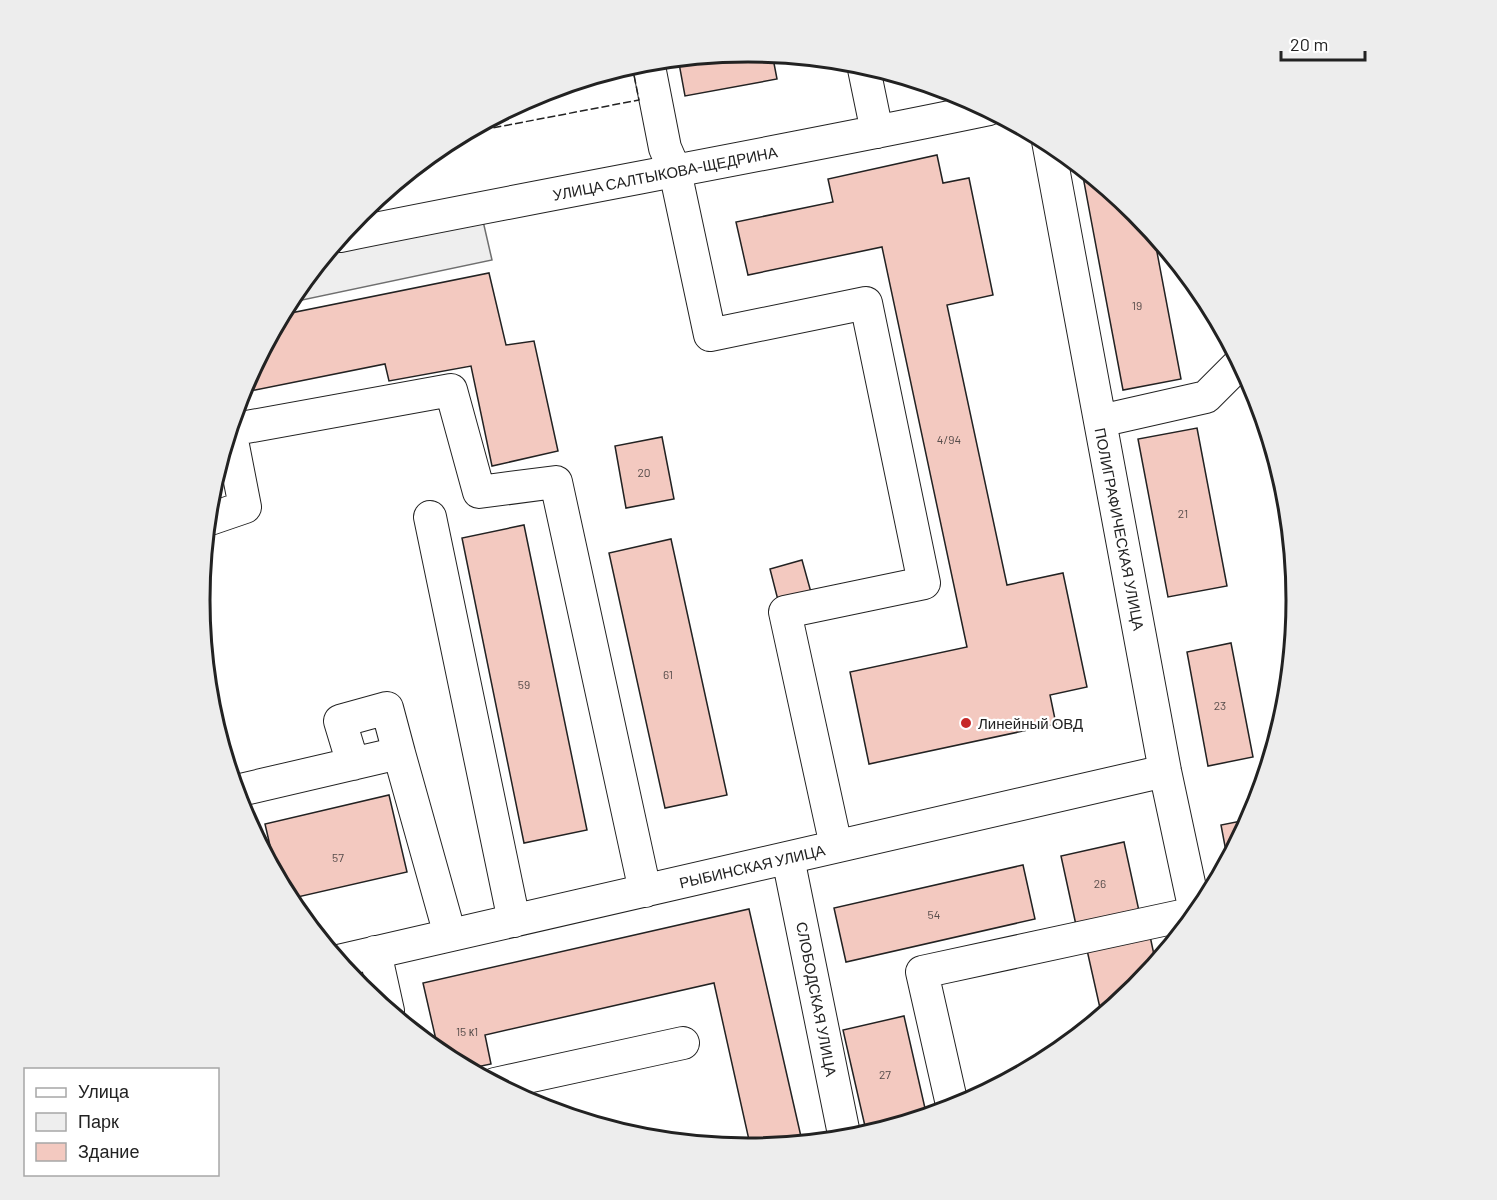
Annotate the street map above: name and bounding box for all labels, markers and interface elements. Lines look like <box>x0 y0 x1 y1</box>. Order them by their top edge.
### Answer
scale bar <box>1281 24 1365 62</box>
text: 20 m <box>1290 33 1328 55</box>
street label: УЛИЦА САЛТЫКОВА-ЩЕДРИНА <box>551 142 779 204</box>
house number: 19 <box>1132 298 1142 312</box>
street label: ПОЛИГРАФИЧЕСКАЯ УЛИЦА <box>1092 426 1148 632</box>
house number: 4/94 <box>937 432 961 446</box>
house number: 20 <box>637 465 651 479</box>
house number: 21 <box>1178 506 1188 520</box>
house number: 61 <box>663 667 673 681</box>
house number: 59 <box>518 677 530 691</box>
house number: 23 <box>1214 698 1226 712</box>
place label: Линейный ОВД <box>978 714 1083 732</box>
marker: Линейный ОВД <box>959 716 973 730</box>
street label: РЫБИНСКАЯ УЛИЦА <box>677 840 827 892</box>
house number: 57 <box>332 850 344 864</box>
house number: 26 <box>1094 876 1106 890</box>
house number: 54 <box>928 907 940 921</box>
street label: СЛОБОДСКАЯ УЛИЦА <box>793 920 841 1078</box>
house number: 15 к1 <box>456 1024 478 1038</box>
house number: 27 <box>879 1067 891 1081</box>
legend <box>24 1068 219 1176</box>
text: Улица <box>78 1080 130 1102</box>
text: Парк <box>78 1110 119 1132</box>
text: Здание <box>78 1140 139 1162</box>

